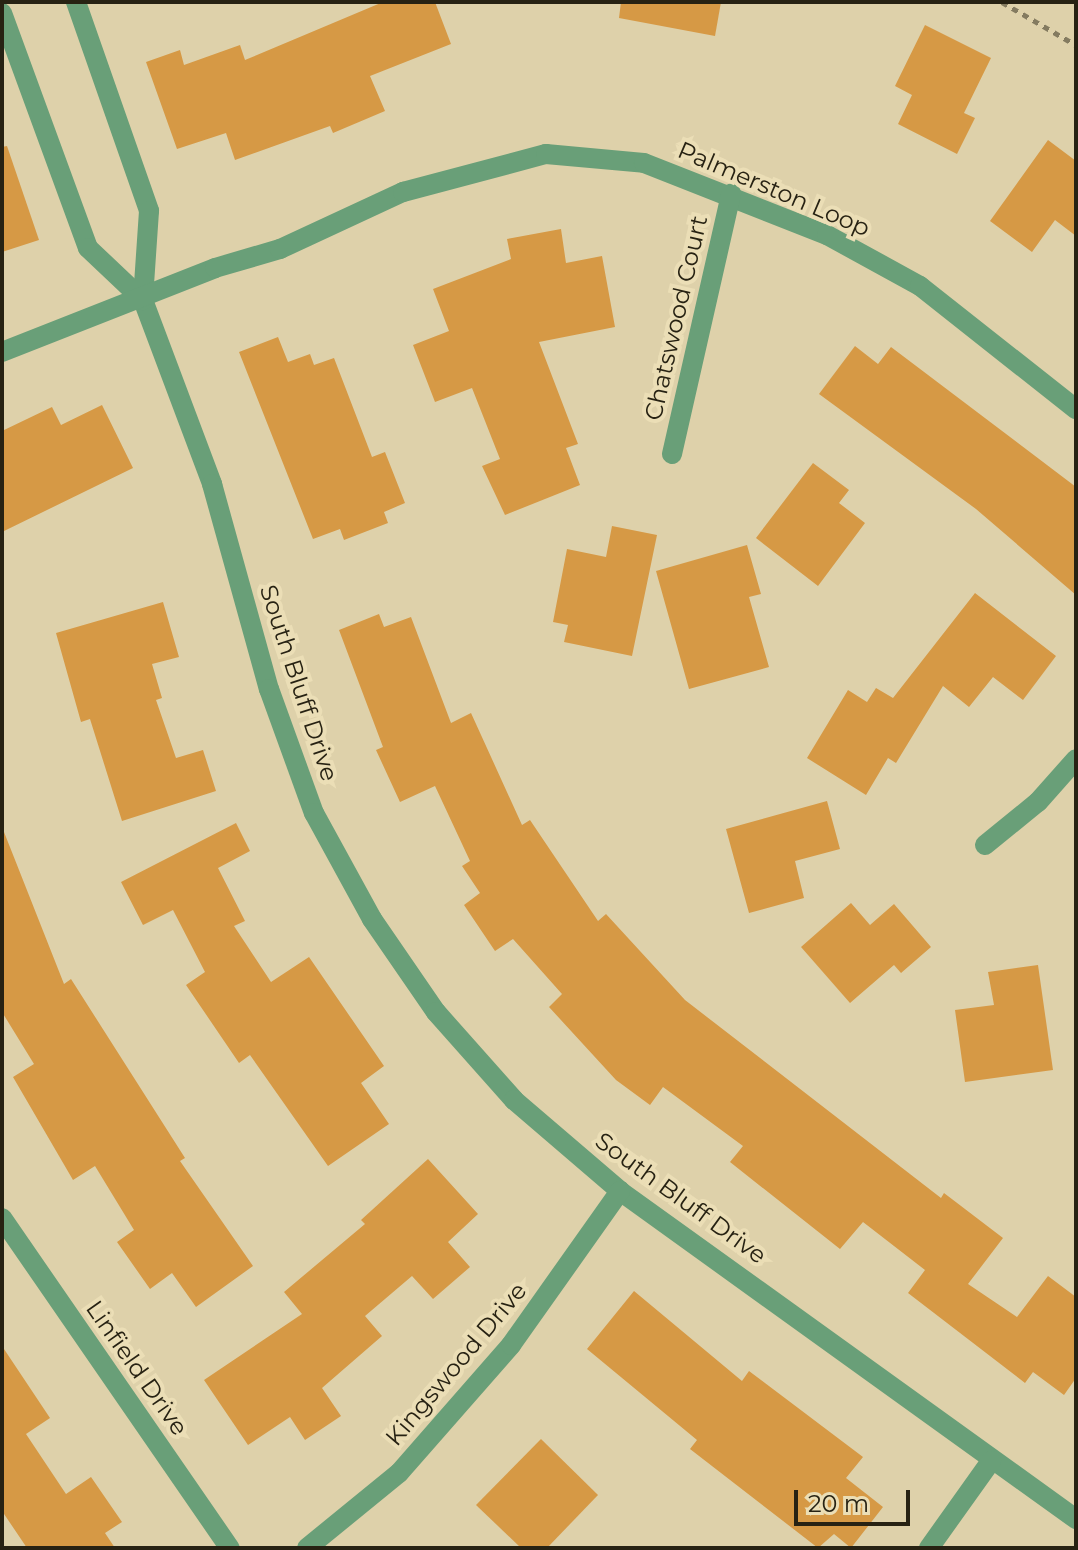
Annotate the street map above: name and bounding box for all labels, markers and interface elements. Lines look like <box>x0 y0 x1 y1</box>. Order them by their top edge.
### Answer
street label: Palmerston Loop <box>674 136 874 242</box>
street label: Chatswood Court <box>638 213 714 423</box>
street label: South Bluff Drive <box>254 581 344 785</box>
street label: South Bluff Drive <box>590 1126 772 1270</box>
street label: Kingswood Drive <box>379 1277 533 1451</box>
street label: Linfield Drive <box>80 1295 194 1441</box>
scale bar <box>798 1474 914 1524</box>
text: 20 m <box>808 1489 869 1518</box>

